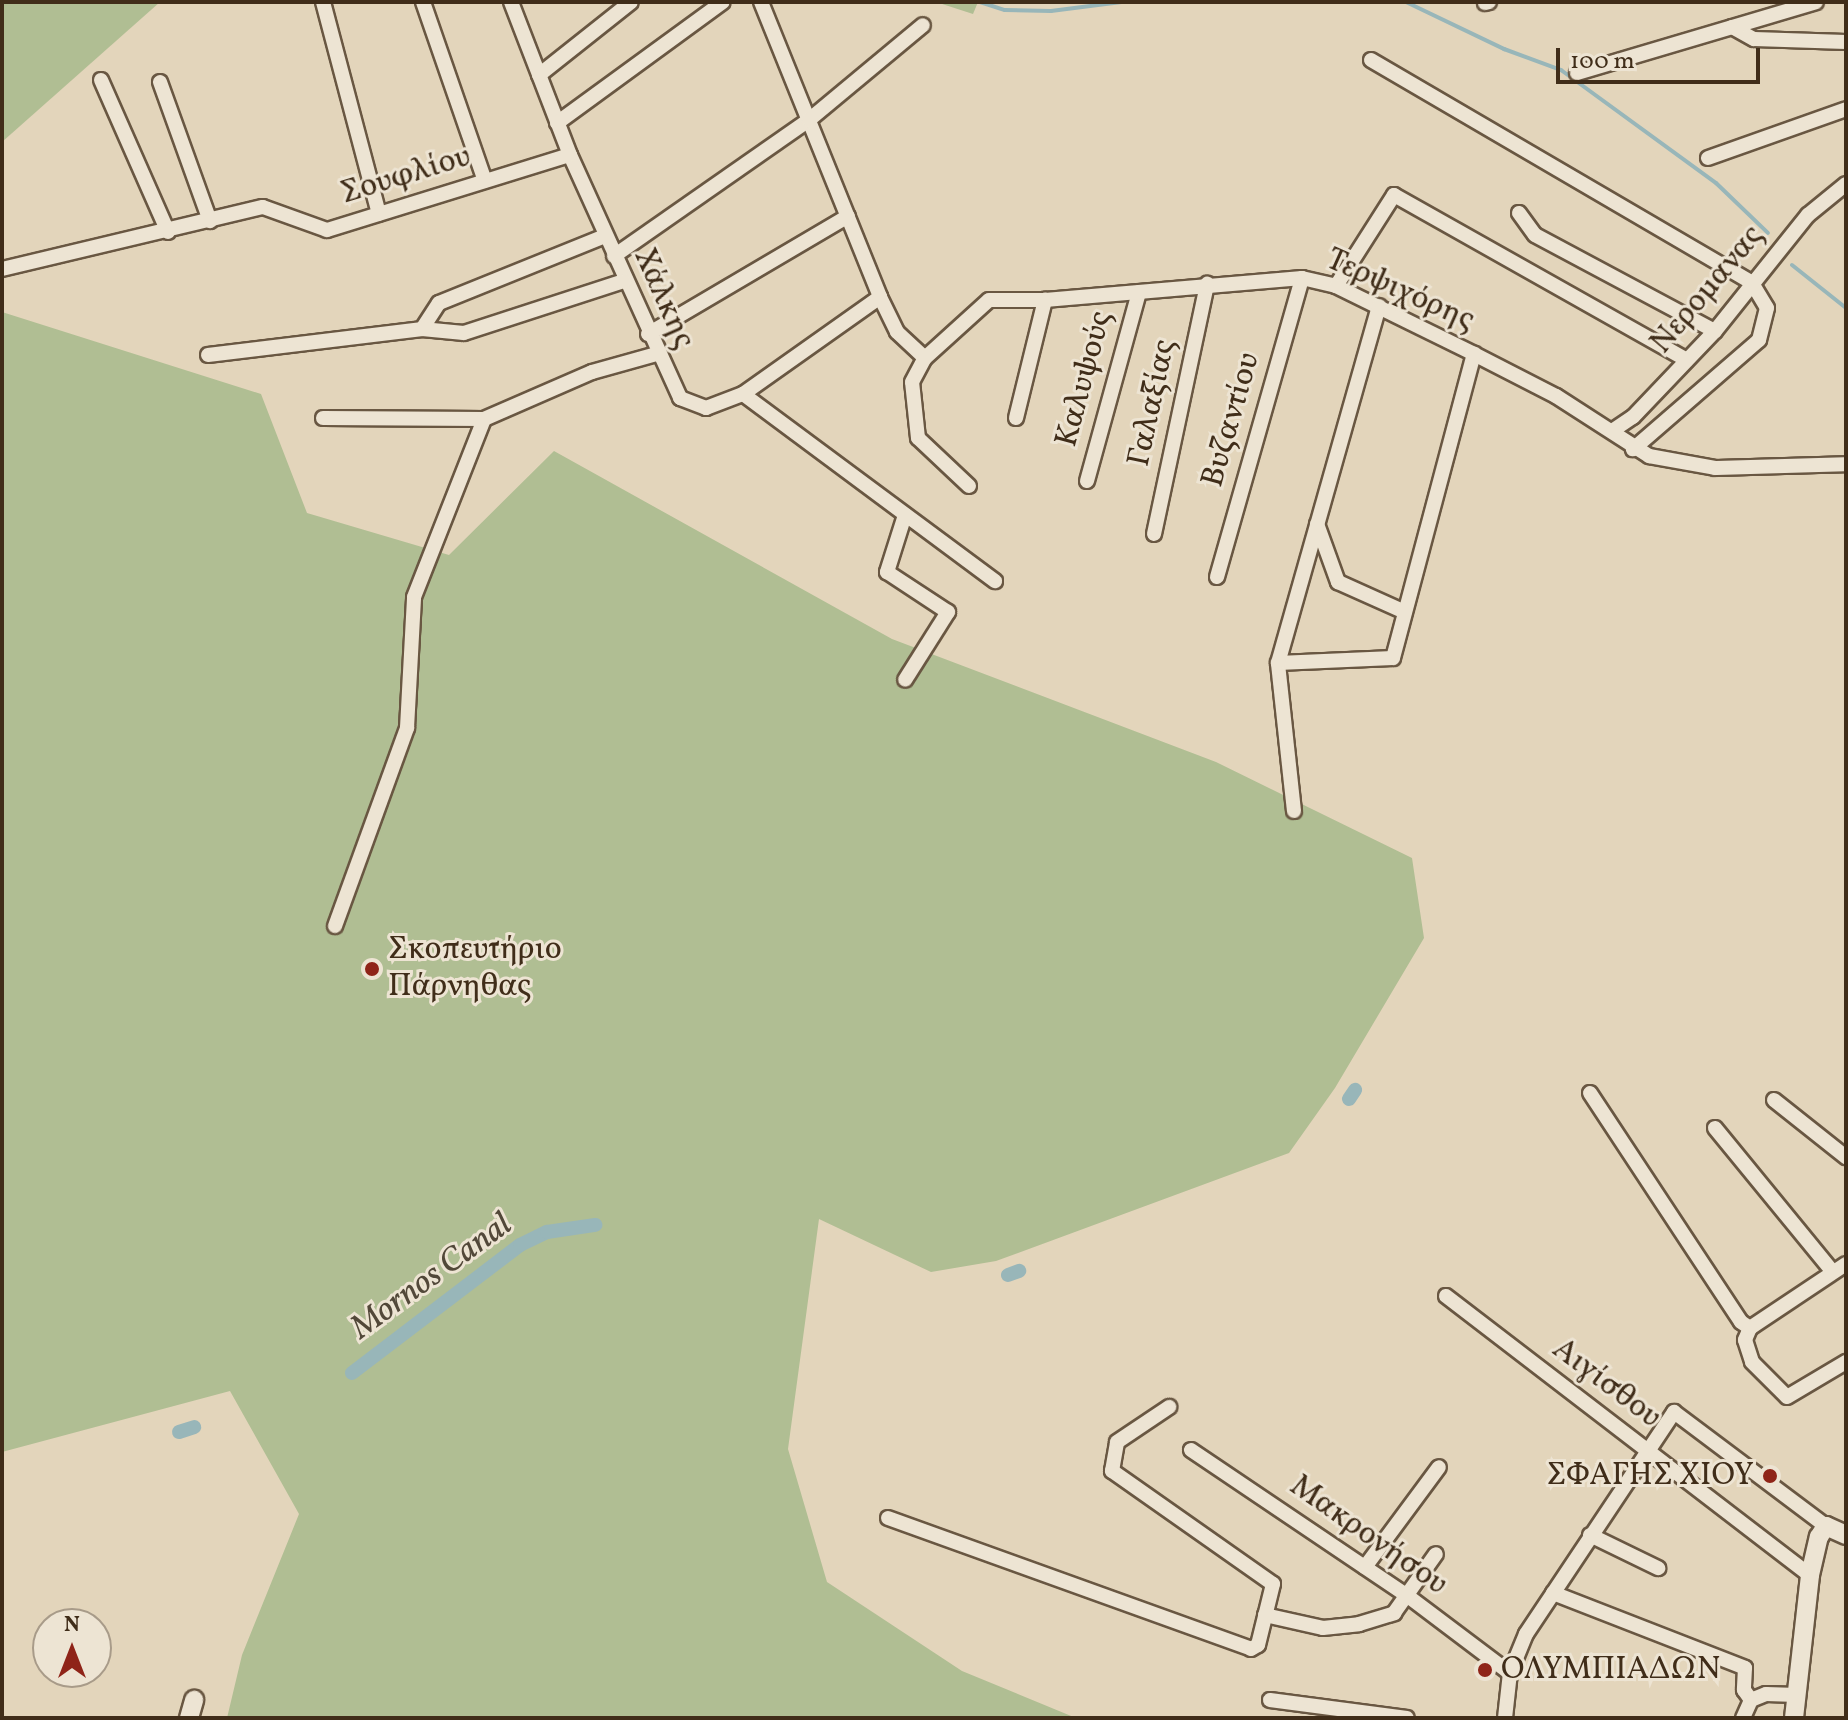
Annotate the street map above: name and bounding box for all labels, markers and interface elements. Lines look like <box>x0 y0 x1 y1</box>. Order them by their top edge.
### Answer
scale bar <box>1560 32 1764 82</box>
text: 100 m <box>1570 45 1635 79</box>
street label: Σουφλίου <box>336 138 476 214</box>
street label: Νερομανας <box>1643 218 1773 362</box>
street label: Τερψιχόρης <box>1320 241 1480 341</box>
street label: Χάλκης <box>624 243 702 355</box>
street label: Καλυψούς <box>1048 307 1122 451</box>
street label: Γαλαξίας <box>1121 336 1185 470</box>
street label: Βυζαντίου <box>1194 348 1270 492</box>
place label: Σκοπευτήριο Πάρνηθας <box>388 932 562 1007</box>
marker: Σκοπευτήριο Πάρνηθας <box>363 960 381 978</box>
water label: Mornos Canal <box>343 1205 521 1349</box>
street label: Αιγίσθου <box>1544 1331 1668 1437</box>
place label: ΣΦΑΓΗΣ ΧΙΟΥ <box>1547 1457 1754 1495</box>
marker: ΣΦΑΓΗΣ ΧΙΟΥ <box>1761 1467 1779 1485</box>
street label: Μακρονήσου <box>1282 1468 1454 1604</box>
north arrow <box>32 1608 112 1688</box>
text: N <box>64 1610 80 1641</box>
place label: ΟΛΥΜΠΙΑΔΩΝ <box>1501 1651 1720 1689</box>
marker: ΟΛΥΜΠΙΑΔΩΝ <box>1476 1661 1494 1679</box>

